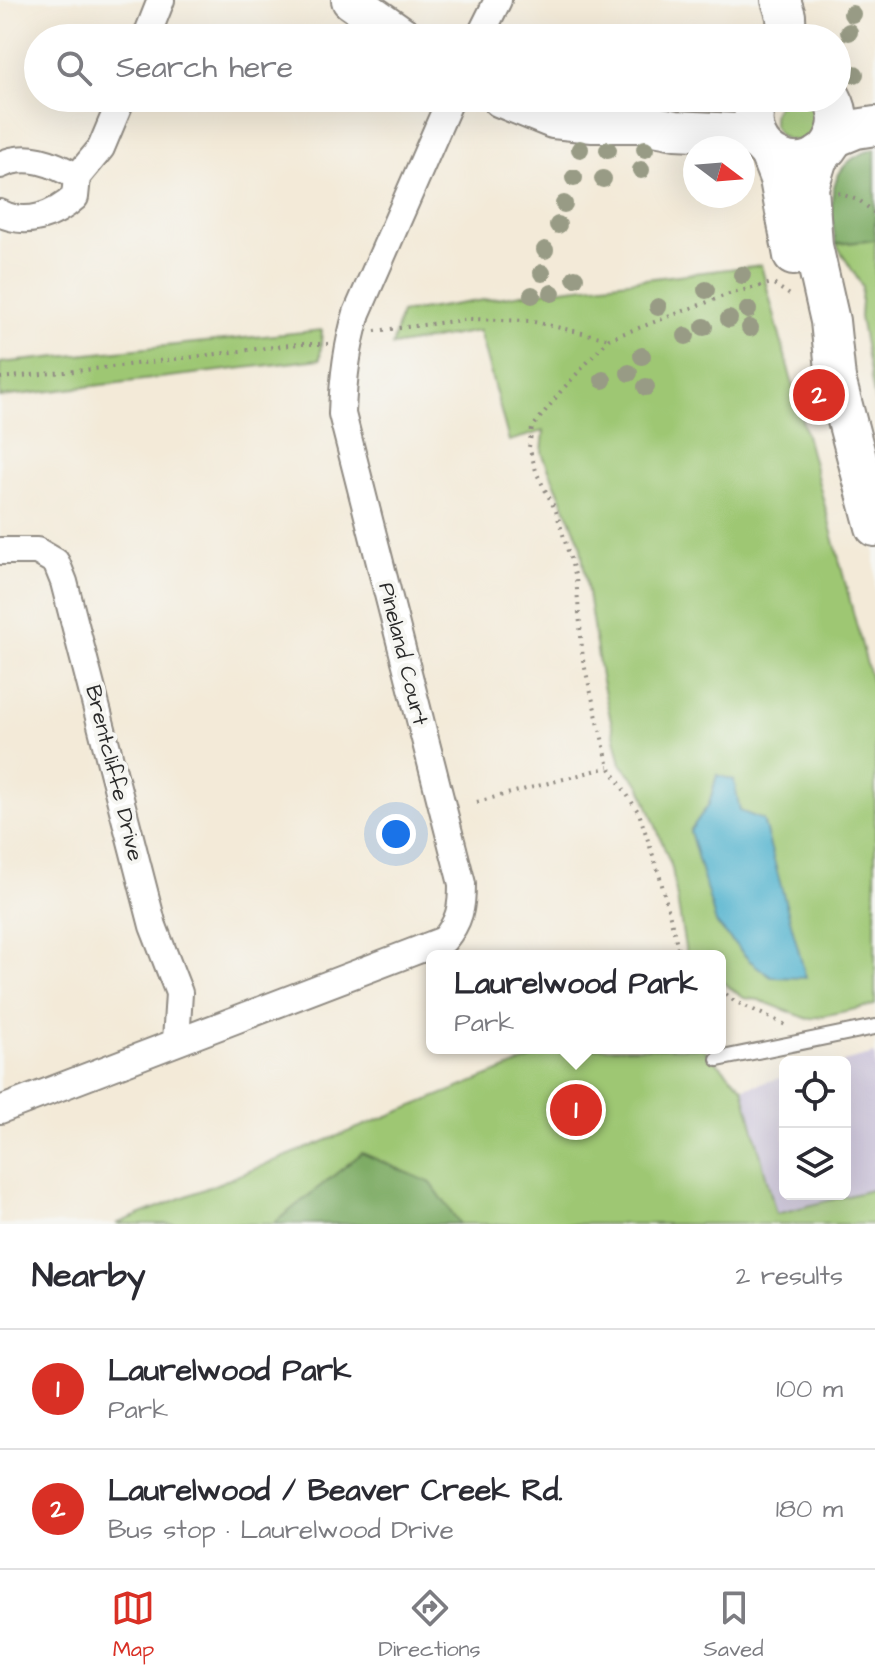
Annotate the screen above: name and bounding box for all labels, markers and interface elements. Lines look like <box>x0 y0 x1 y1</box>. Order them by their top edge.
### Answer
search box <box>24 24 851 112</box>
icon: search <box>52 46 96 90</box>
text: Search here <box>116 47 293 89</box>
north arrow <box>683 136 755 208</box>
pin: 2 <box>793 365 845 425</box>
street label: Pineland Court <box>370 579 436 729</box>
street label: Brentcliffe Drive <box>77 682 151 864</box>
your location <box>376 814 416 854</box>
popup <box>426 950 726 1054</box>
text: Laurelwood Park <box>454 963 698 1005</box>
text: Park <box>454 1005 514 1041</box>
map controls <box>779 1056 851 1200</box>
button: locate <box>779 1056 851 1128</box>
pin: 1 <box>550 1080 602 1140</box>
button: layers <box>779 1128 851 1200</box>
text: Nearby <box>32 1252 146 1300</box>
text: 2 results <box>735 1258 843 1294</box>
text: Laurelwood Park <box>108 1350 352 1392</box>
text: 1 <box>56 1371 60 1407</box>
text: 100 m <box>776 1371 843 1407</box>
text: Park <box>108 1392 168 1428</box>
text: Laurelwood / Beaver Creek Rd. <box>108 1470 563 1512</box>
text: 2 <box>51 1491 65 1527</box>
text: 180 m <box>776 1491 843 1527</box>
text: Bus stop · Laurelwood Drive <box>108 1512 454 1548</box>
tab: Map <box>111 1586 155 1665</box>
tab: Directions <box>378 1586 481 1665</box>
tab: Saved <box>704 1586 764 1665</box>

